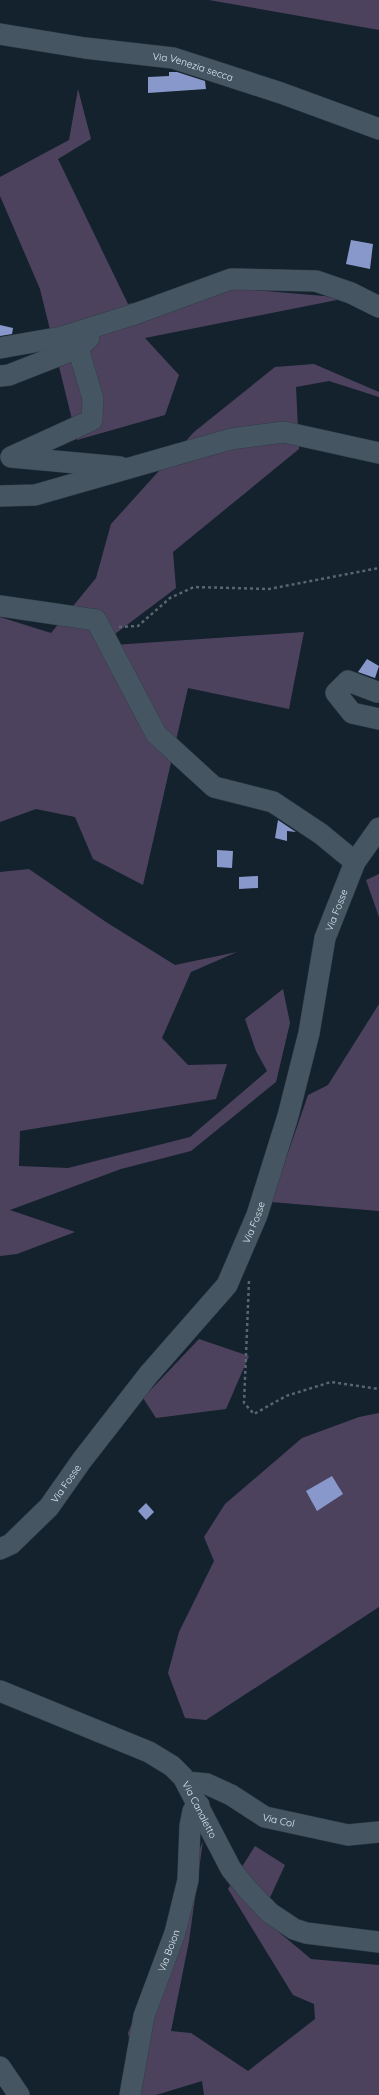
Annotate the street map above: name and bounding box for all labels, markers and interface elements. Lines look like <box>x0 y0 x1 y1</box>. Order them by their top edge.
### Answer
street label: Via Venezia secca <box>152 49 235 84</box>
street label: Via Fosse <box>322 887 350 933</box>
street label: Via Fosse <box>239 1199 268 1245</box>
street label: Via Fosse <box>48 1461 84 1505</box>
street label: Via Canaletto <box>180 1779 220 1840</box>
street label: Via Col <box>261 1810 296 1830</box>
street label: Via Boion <box>155 1928 182 1974</box>

